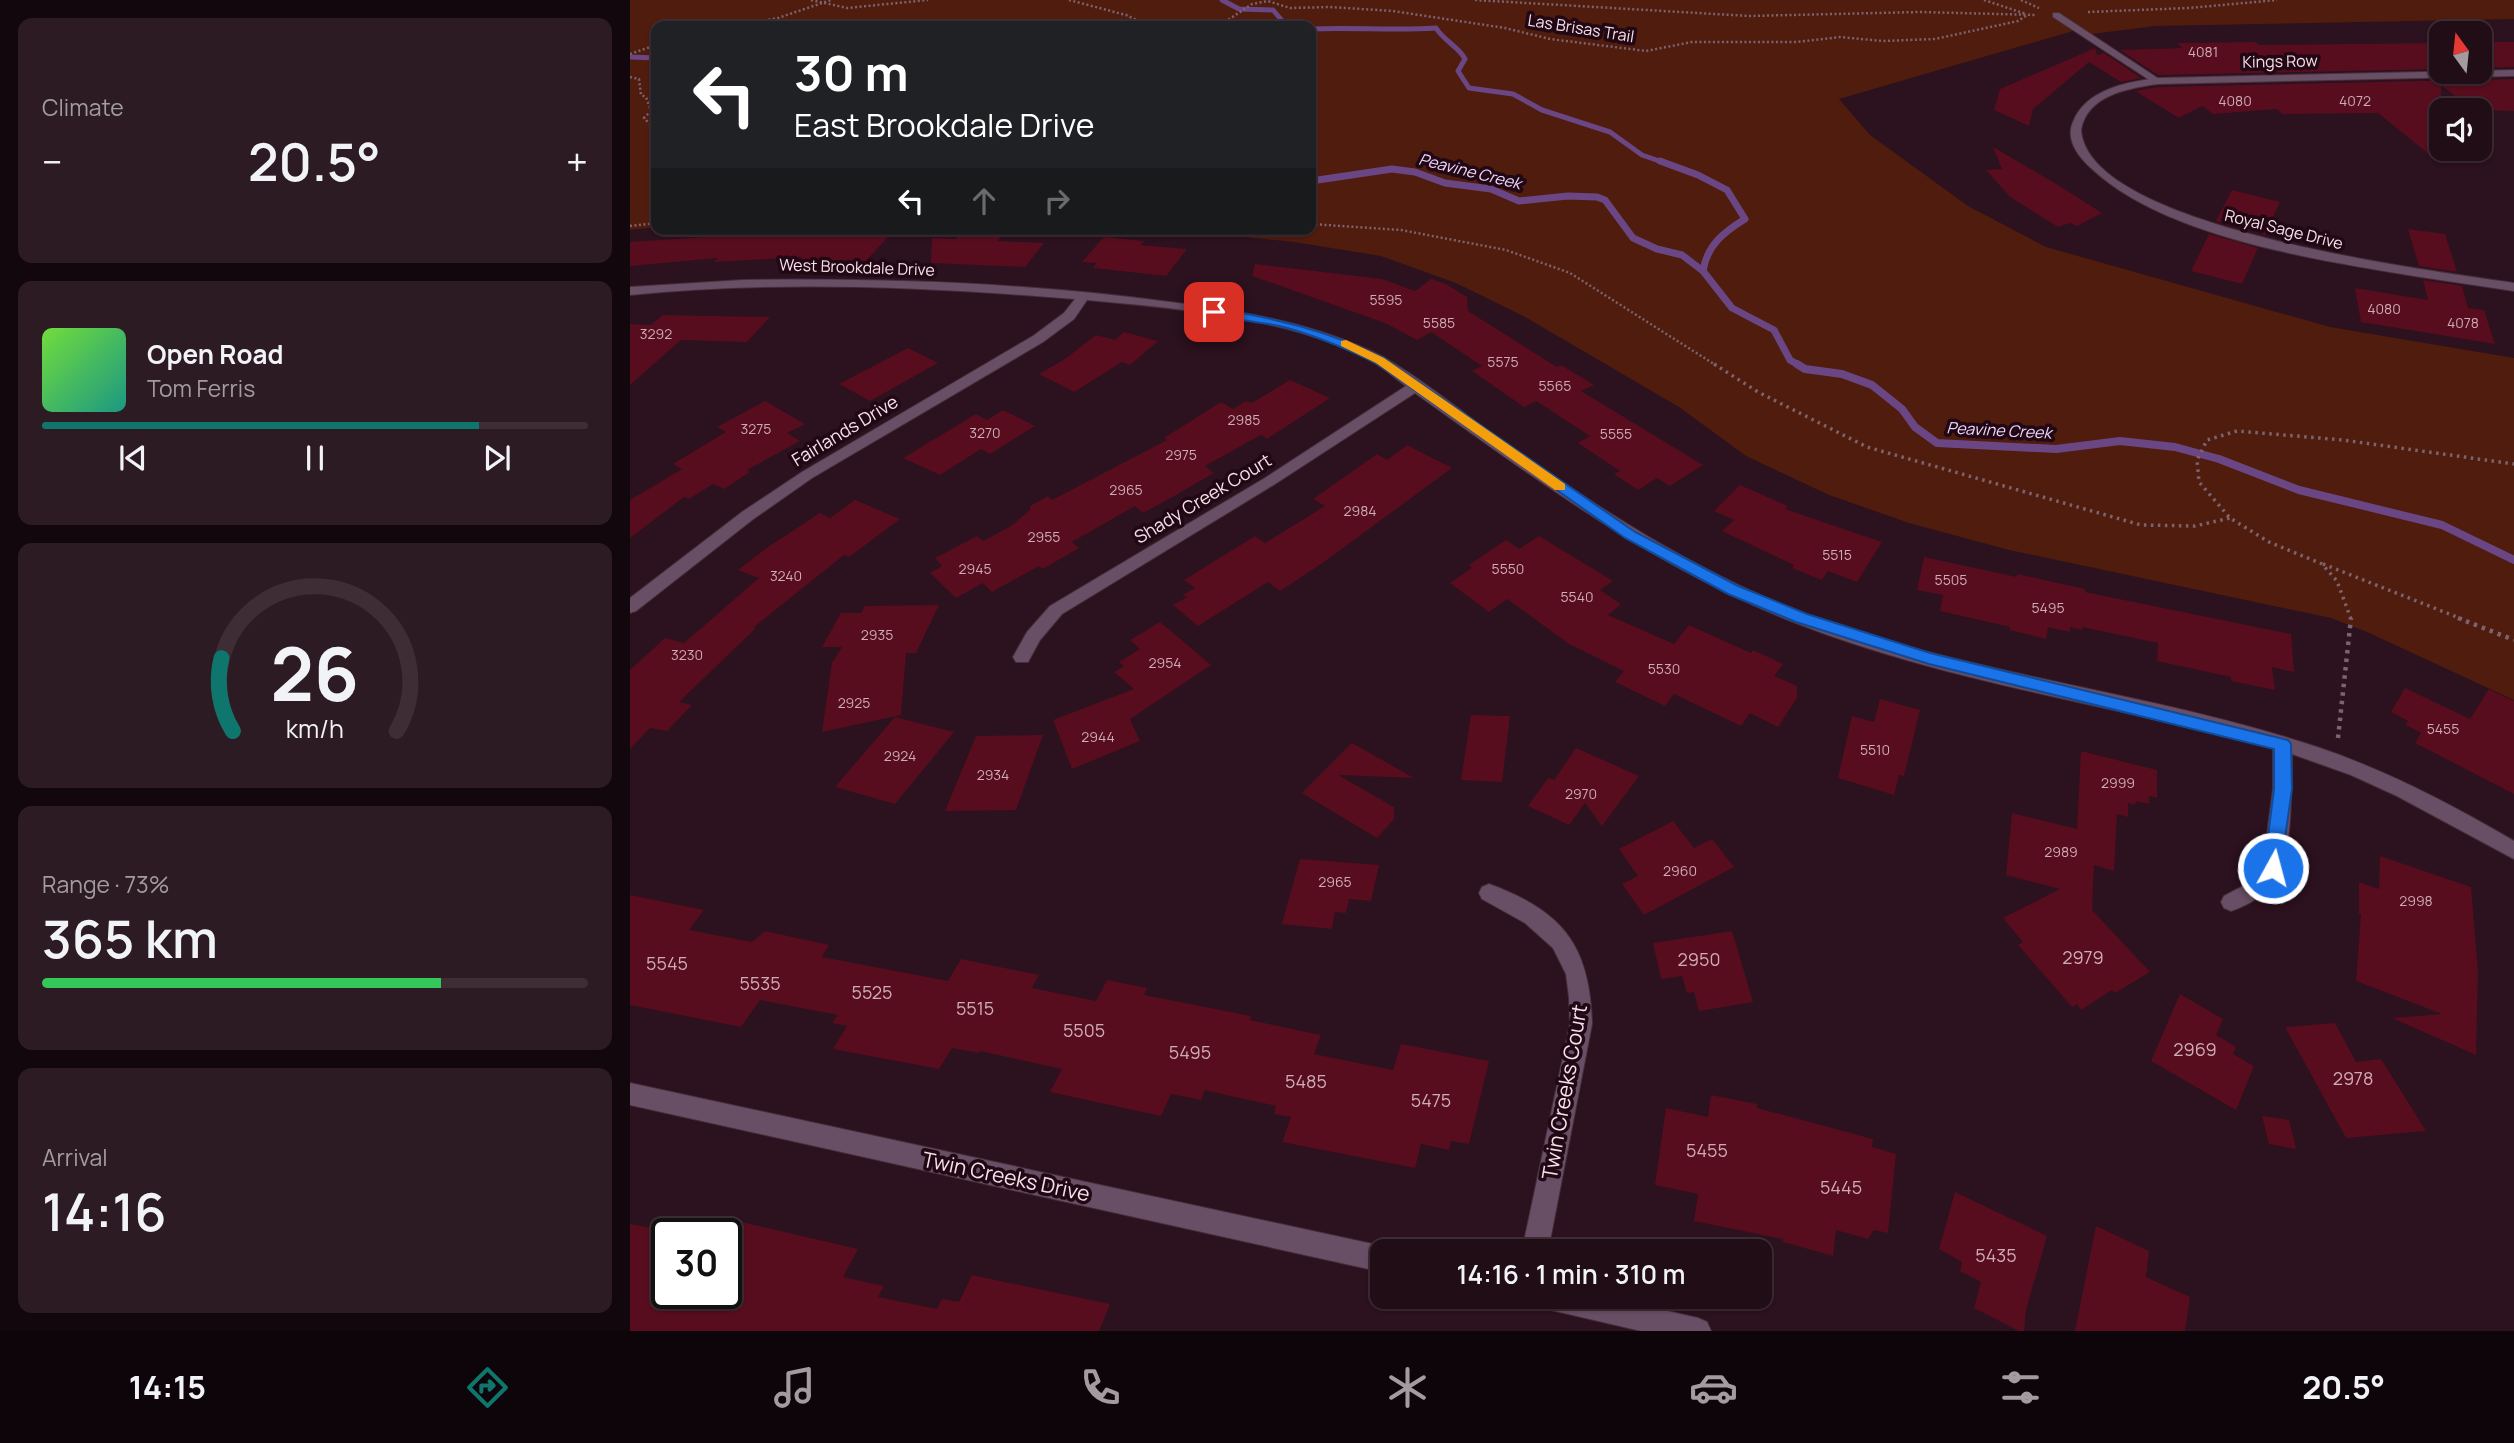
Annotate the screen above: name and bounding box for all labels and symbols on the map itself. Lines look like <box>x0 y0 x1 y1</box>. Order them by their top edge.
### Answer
street label: Las Brisas Trail <box>1526 9 1636 47</box>
north arrow <box>2429 21 2492 84</box>
house number: 4081 <box>2188 42 2218 61</box>
street label: Kings Row <box>2242 49 2318 73</box>
house number: 4080 <box>2218 91 2252 110</box>
house number: 4072 <box>2339 91 2371 110</box>
water label: Peavine Creek <box>1416 148 1526 195</box>
street label: Royal Sage Drive <box>2222 204 2346 254</box>
street label: West Brookdale Drive <box>779 253 935 281</box>
pin <box>1184 282 1244 342</box>
house number: 5595 <box>1370 290 1402 309</box>
house number: 4080 <box>2367 299 2401 318</box>
house number: 5585 <box>1423 313 1455 332</box>
house number: 4078 <box>2447 313 2479 332</box>
house number: 3292 <box>640 324 672 343</box>
house number: 5575 <box>1487 352 1519 371</box>
house number: 5565 <box>1539 376 1571 395</box>
street label: Fairlands Drive <box>787 389 902 471</box>
house number: 2985 <box>1228 410 1260 429</box>
water label: Peavine Creek <box>1946 416 2054 444</box>
house number: 3275 <box>741 419 771 438</box>
house number: 3270 <box>969 423 1001 442</box>
house number: 5555 <box>1600 424 1632 443</box>
house number: 2975 <box>1165 445 1197 464</box>
street label: Shady Creek Court <box>1129 448 1276 549</box>
house number: 2965 <box>1109 480 1143 499</box>
house number: 2984 <box>1343 501 1377 520</box>
house number: 2955 <box>1028 527 1060 546</box>
house number: 5515 <box>1822 545 1852 564</box>
house number: 2945 <box>958 559 992 578</box>
house number: 5550 <box>1492 559 1524 578</box>
house number: 3240 <box>770 566 802 585</box>
house number: 5505 <box>1935 570 1967 589</box>
house number: 5540 <box>1561 587 1593 606</box>
house number: 5495 <box>2032 598 2064 617</box>
house number: 2935 <box>861 625 893 644</box>
house number: 3230 <box>671 645 703 664</box>
house number: 2954 <box>1148 653 1182 672</box>
house number: 5530 <box>1648 659 1680 678</box>
house number: 2925 <box>838 693 870 712</box>
house number: 5455 <box>2427 719 2459 738</box>
house number: 2944 <box>1081 727 1115 746</box>
house number: 5510 <box>1860 740 1890 759</box>
house number: 2924 <box>884 746 916 765</box>
house number: 2934 <box>977 765 1009 784</box>
house number: 2999 <box>2101 773 2135 792</box>
house number: 2970 <box>1565 784 1597 803</box>
position arrow <box>2236 831 2310 905</box>
house number: 2989 <box>2044 842 2078 861</box>
house number: 2960 <box>1663 861 1697 880</box>
house number: 2965 <box>1318 872 1352 891</box>
house number: 2998 <box>2399 891 2433 910</box>
house number: 2979 <box>2062 945 2104 969</box>
house number: 2950 <box>1678 947 1720 971</box>
house number: 5545 <box>646 951 688 975</box>
house number: 5535 <box>739 971 781 995</box>
house number: 5525 <box>852 980 892 1004</box>
house number: 5515 <box>956 996 994 1020</box>
street label: Twin Creeks Court <box>1535 1002 1593 1182</box>
house number: 5505 <box>1063 1018 1105 1042</box>
house number: 2969 <box>2173 1037 2217 1061</box>
house number: 5495 <box>1169 1040 1211 1064</box>
house number: 2978 <box>2333 1066 2373 1090</box>
house number: 5485 <box>1285 1069 1327 1093</box>
house number: 5475 <box>1411 1088 1451 1112</box>
house number: 5455 <box>1686 1138 1728 1162</box>
street label: Twin Creeks Drive <box>920 1145 1092 1207</box>
house number: 5445 <box>1820 1175 1862 1199</box>
speed limit sign: 30 <box>651 1218 742 1309</box>
house number: 5435 <box>1975 1243 2017 1267</box>

